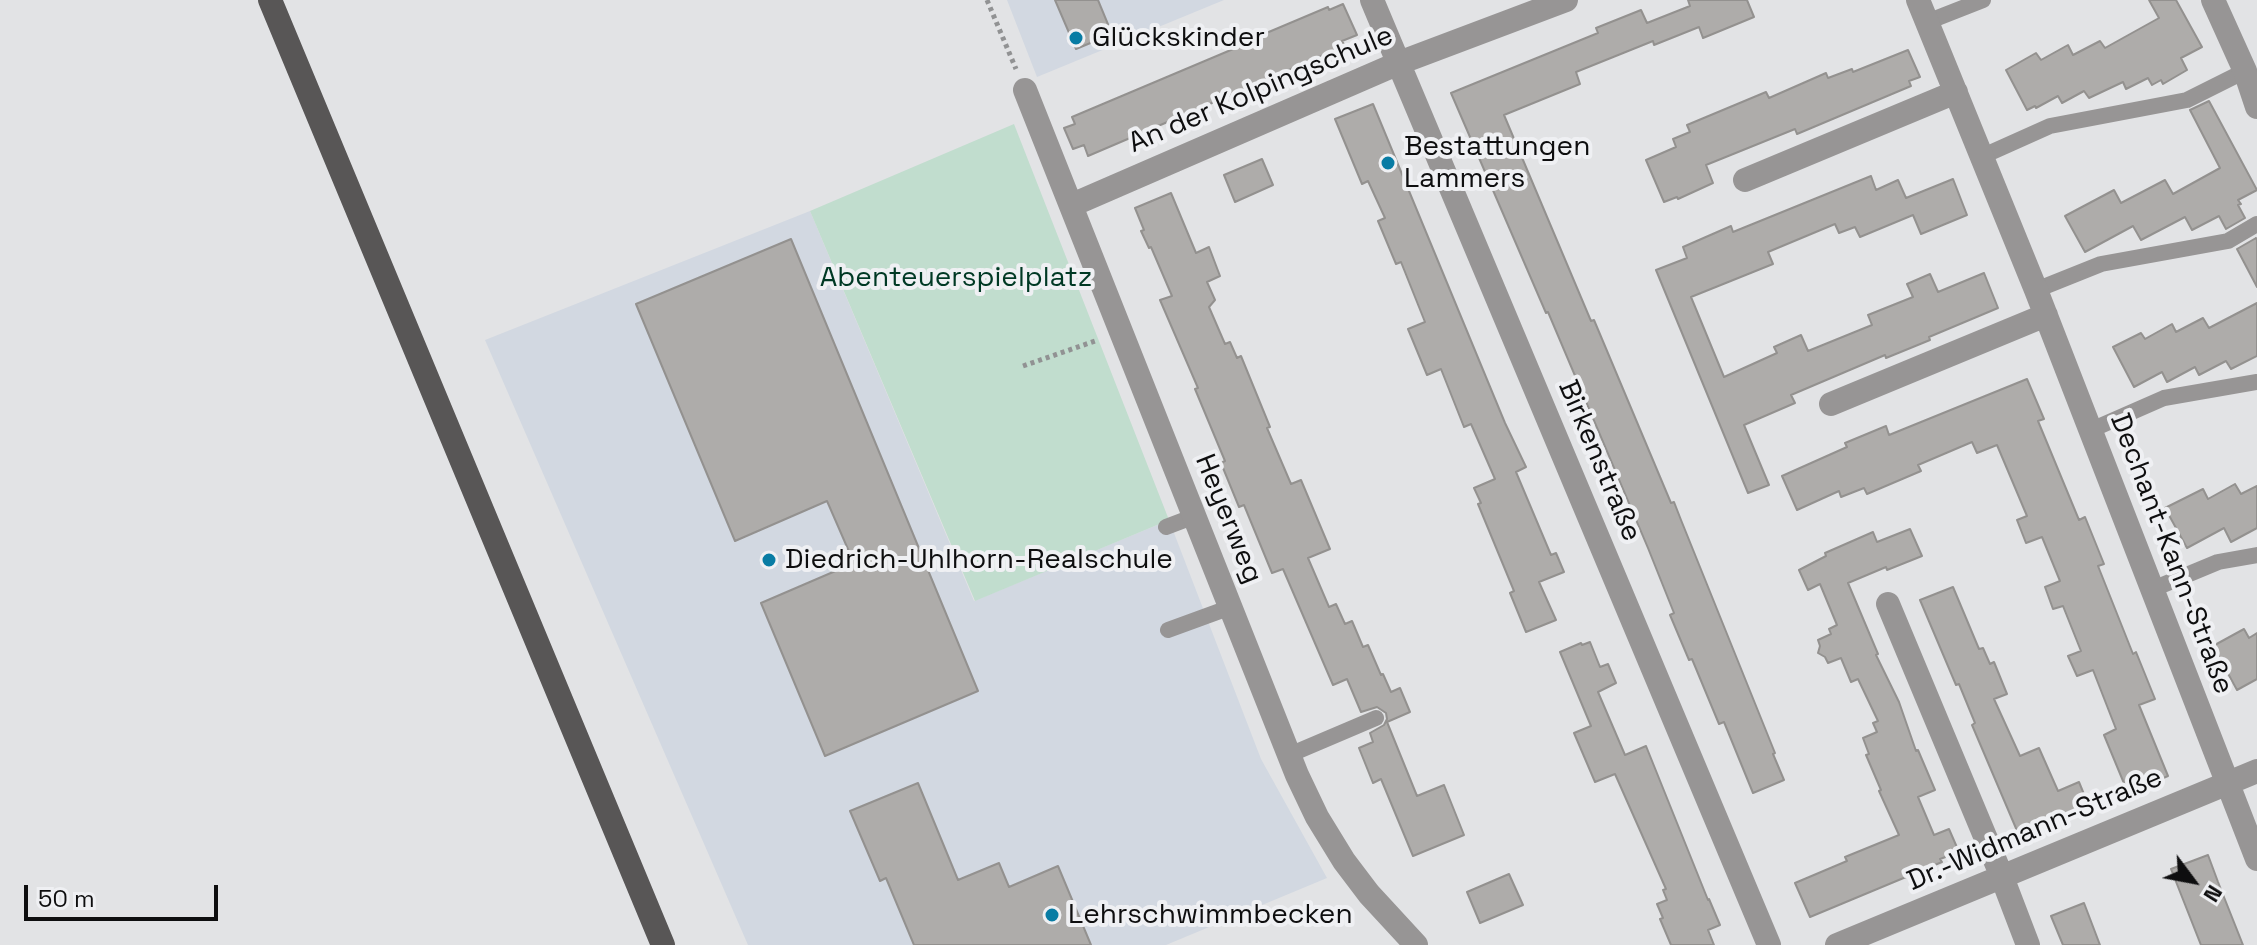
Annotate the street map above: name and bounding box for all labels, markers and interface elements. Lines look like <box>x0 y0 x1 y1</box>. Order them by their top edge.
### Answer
street label: An der Kolpingschule <box>1124 19 1398 161</box>
place label: Glückskinder <box>1092 21 1265 55</box>
marker: Glückskinder <box>1067 29 1085 47</box>
place label: Bestattungen Lammers <box>1404 130 1590 196</box>
marker: Bestattungen Lammers <box>1379 154 1397 172</box>
park label: Abenteuerspielplatz <box>820 261 1092 295</box>
street label: Birkenstraße <box>1550 375 1648 547</box>
street label: Dechant-Kann-Straße <box>2102 409 2240 699</box>
street label: Heyerweg <box>1187 450 1269 588</box>
place label: Diedrich-Uhlhorn-Realschule <box>785 543 1173 577</box>
marker: Diedrich-Uhlhorn-Realschule <box>760 551 778 569</box>
street label: Dr.-Widmann-Straße <box>1902 761 2168 899</box>
north arrow <box>2153 841 2233 921</box>
scale bar <box>28 869 222 919</box>
text: N <box>2198 880 2229 907</box>
text: 50 m <box>38 883 95 914</box>
place label: Lehrschwimmbecken <box>1068 898 1353 932</box>
marker: Lehrschwimmbecken <box>1043 906 1061 924</box>

